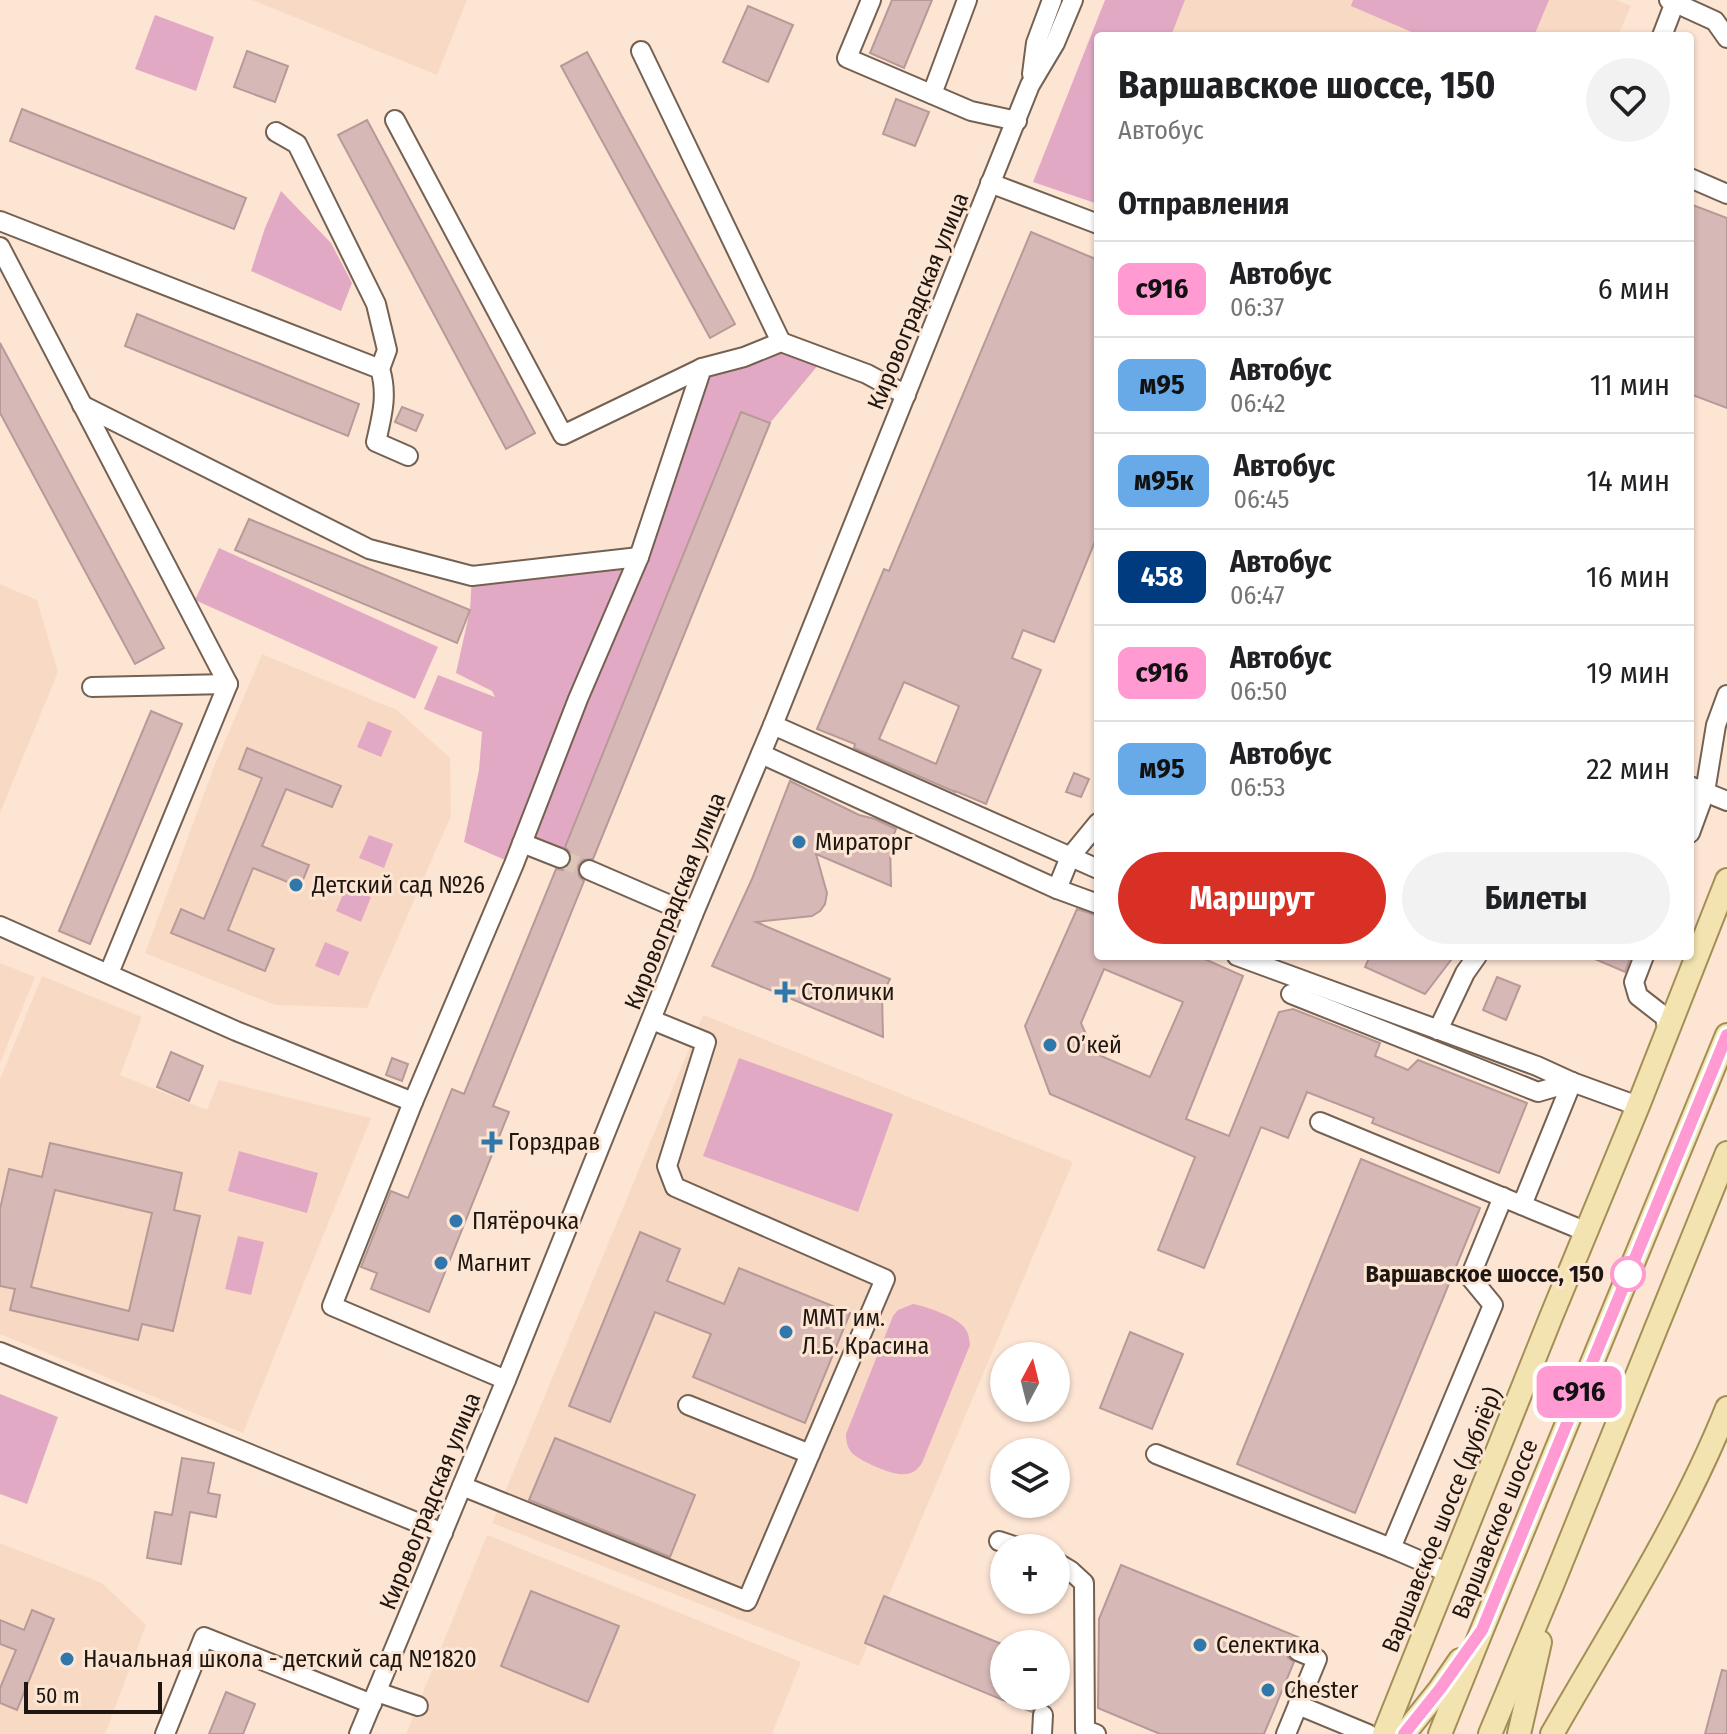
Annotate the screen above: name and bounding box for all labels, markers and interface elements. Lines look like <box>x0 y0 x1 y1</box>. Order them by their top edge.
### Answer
button: heart <box>1586 58 1670 142</box>
text: Варшавское шоссе, 150 <box>1118 62 1496 108</box>
text: Автобус <box>1118 115 1204 146</box>
text: Отправления <box>1118 186 1289 222</box>
street label: Кировоградская улица <box>862 188 974 414</box>
text: Автобус <box>1230 256 1332 292</box>
text: 6 мин <box>1598 271 1670 307</box>
text: с916 <box>1136 272 1188 305</box>
text: 06:37 <box>1230 292 1284 323</box>
text: Автобус <box>1230 352 1332 388</box>
text: 11 мин <box>1590 367 1670 403</box>
text: м95 <box>1139 368 1185 401</box>
text: 06:42 <box>1230 388 1286 419</box>
text: Автобус <box>1233 448 1335 484</box>
text: 14 мин <box>1586 463 1670 499</box>
text: м95к <box>1134 464 1193 497</box>
text: 06:45 <box>1233 484 1290 515</box>
text: Автобус <box>1230 544 1332 580</box>
text: 16 мин <box>1586 559 1670 595</box>
text: 458 <box>1141 560 1183 593</box>
text: 06:47 <box>1230 580 1284 611</box>
text: Автобус <box>1230 640 1332 676</box>
text: 19 мин <box>1586 655 1670 691</box>
text: с916 <box>1136 656 1188 689</box>
text: 06:50 <box>1230 676 1288 707</box>
text: Автобус <box>1230 736 1332 772</box>
text: 22 мин <box>1586 751 1670 787</box>
text: м95 <box>1139 752 1185 785</box>
text: 06:53 <box>1230 772 1286 803</box>
street label: Кировоградская улица <box>619 788 731 1014</box>
place label: Мираторг <box>815 828 913 856</box>
marker: Мираторг <box>790 833 808 851</box>
button: Маршрут <box>1118 852 1386 944</box>
button: Билеты <box>1402 852 1670 944</box>
place label: Детский сад №26 <box>311 871 485 899</box>
marker: Детский сад №26 <box>287 876 305 894</box>
place label: Столички <box>801 978 895 1006</box>
marker: Столички <box>776 983 794 1001</box>
place label: О’кей <box>1066 1031 1122 1059</box>
marker: О’кей <box>1041 1036 1059 1054</box>
place label: Горздрав <box>508 1128 600 1156</box>
marker: Горздрав <box>483 1133 501 1151</box>
place label: Пятёрочка <box>472 1207 579 1235</box>
marker: Пятёрочка <box>447 1212 465 1230</box>
place label: Магнит <box>457 1249 531 1277</box>
marker: Магнит <box>432 1254 450 1272</box>
marker: Варшавское шоссе, 150 <box>1611 1257 1645 1291</box>
place label: Варшавское шоссе, 150 <box>1366 1260 1604 1288</box>
place label: ММТ им. Л.Б. Красина <box>802 1304 929 1360</box>
marker: ММТ им. Л.Б. Красина <box>777 1323 795 1341</box>
north arrow <box>990 1342 1070 1422</box>
map controls <box>990 1342 1070 1710</box>
line badge: с916 <box>1523 1366 1635 1418</box>
text: с916 <box>1553 1375 1605 1408</box>
street label: Варшавское шоссе (дублёр) <box>1376 1383 1508 1657</box>
street label: Кировоградская улица <box>374 1388 486 1614</box>
street label: Варшавское шоссе <box>1446 1435 1544 1623</box>
button: layers <box>990 1438 1070 1518</box>
button: + <box>990 1534 1070 1614</box>
button: − <box>990 1630 1070 1710</box>
place label: Селектика <box>1216 1631 1320 1659</box>
marker: Селектика <box>1191 1636 1209 1654</box>
place label: Начальная школа - детский сад №1820 <box>83 1645 477 1673</box>
marker: Начальная школа - детский сад №1820 <box>58 1650 76 1668</box>
place label: Chester <box>1284 1676 1359 1704</box>
scale bar <box>24 1678 162 1714</box>
marker: Chester <box>1259 1681 1277 1699</box>
text: 50 m <box>36 1682 80 1709</box>

